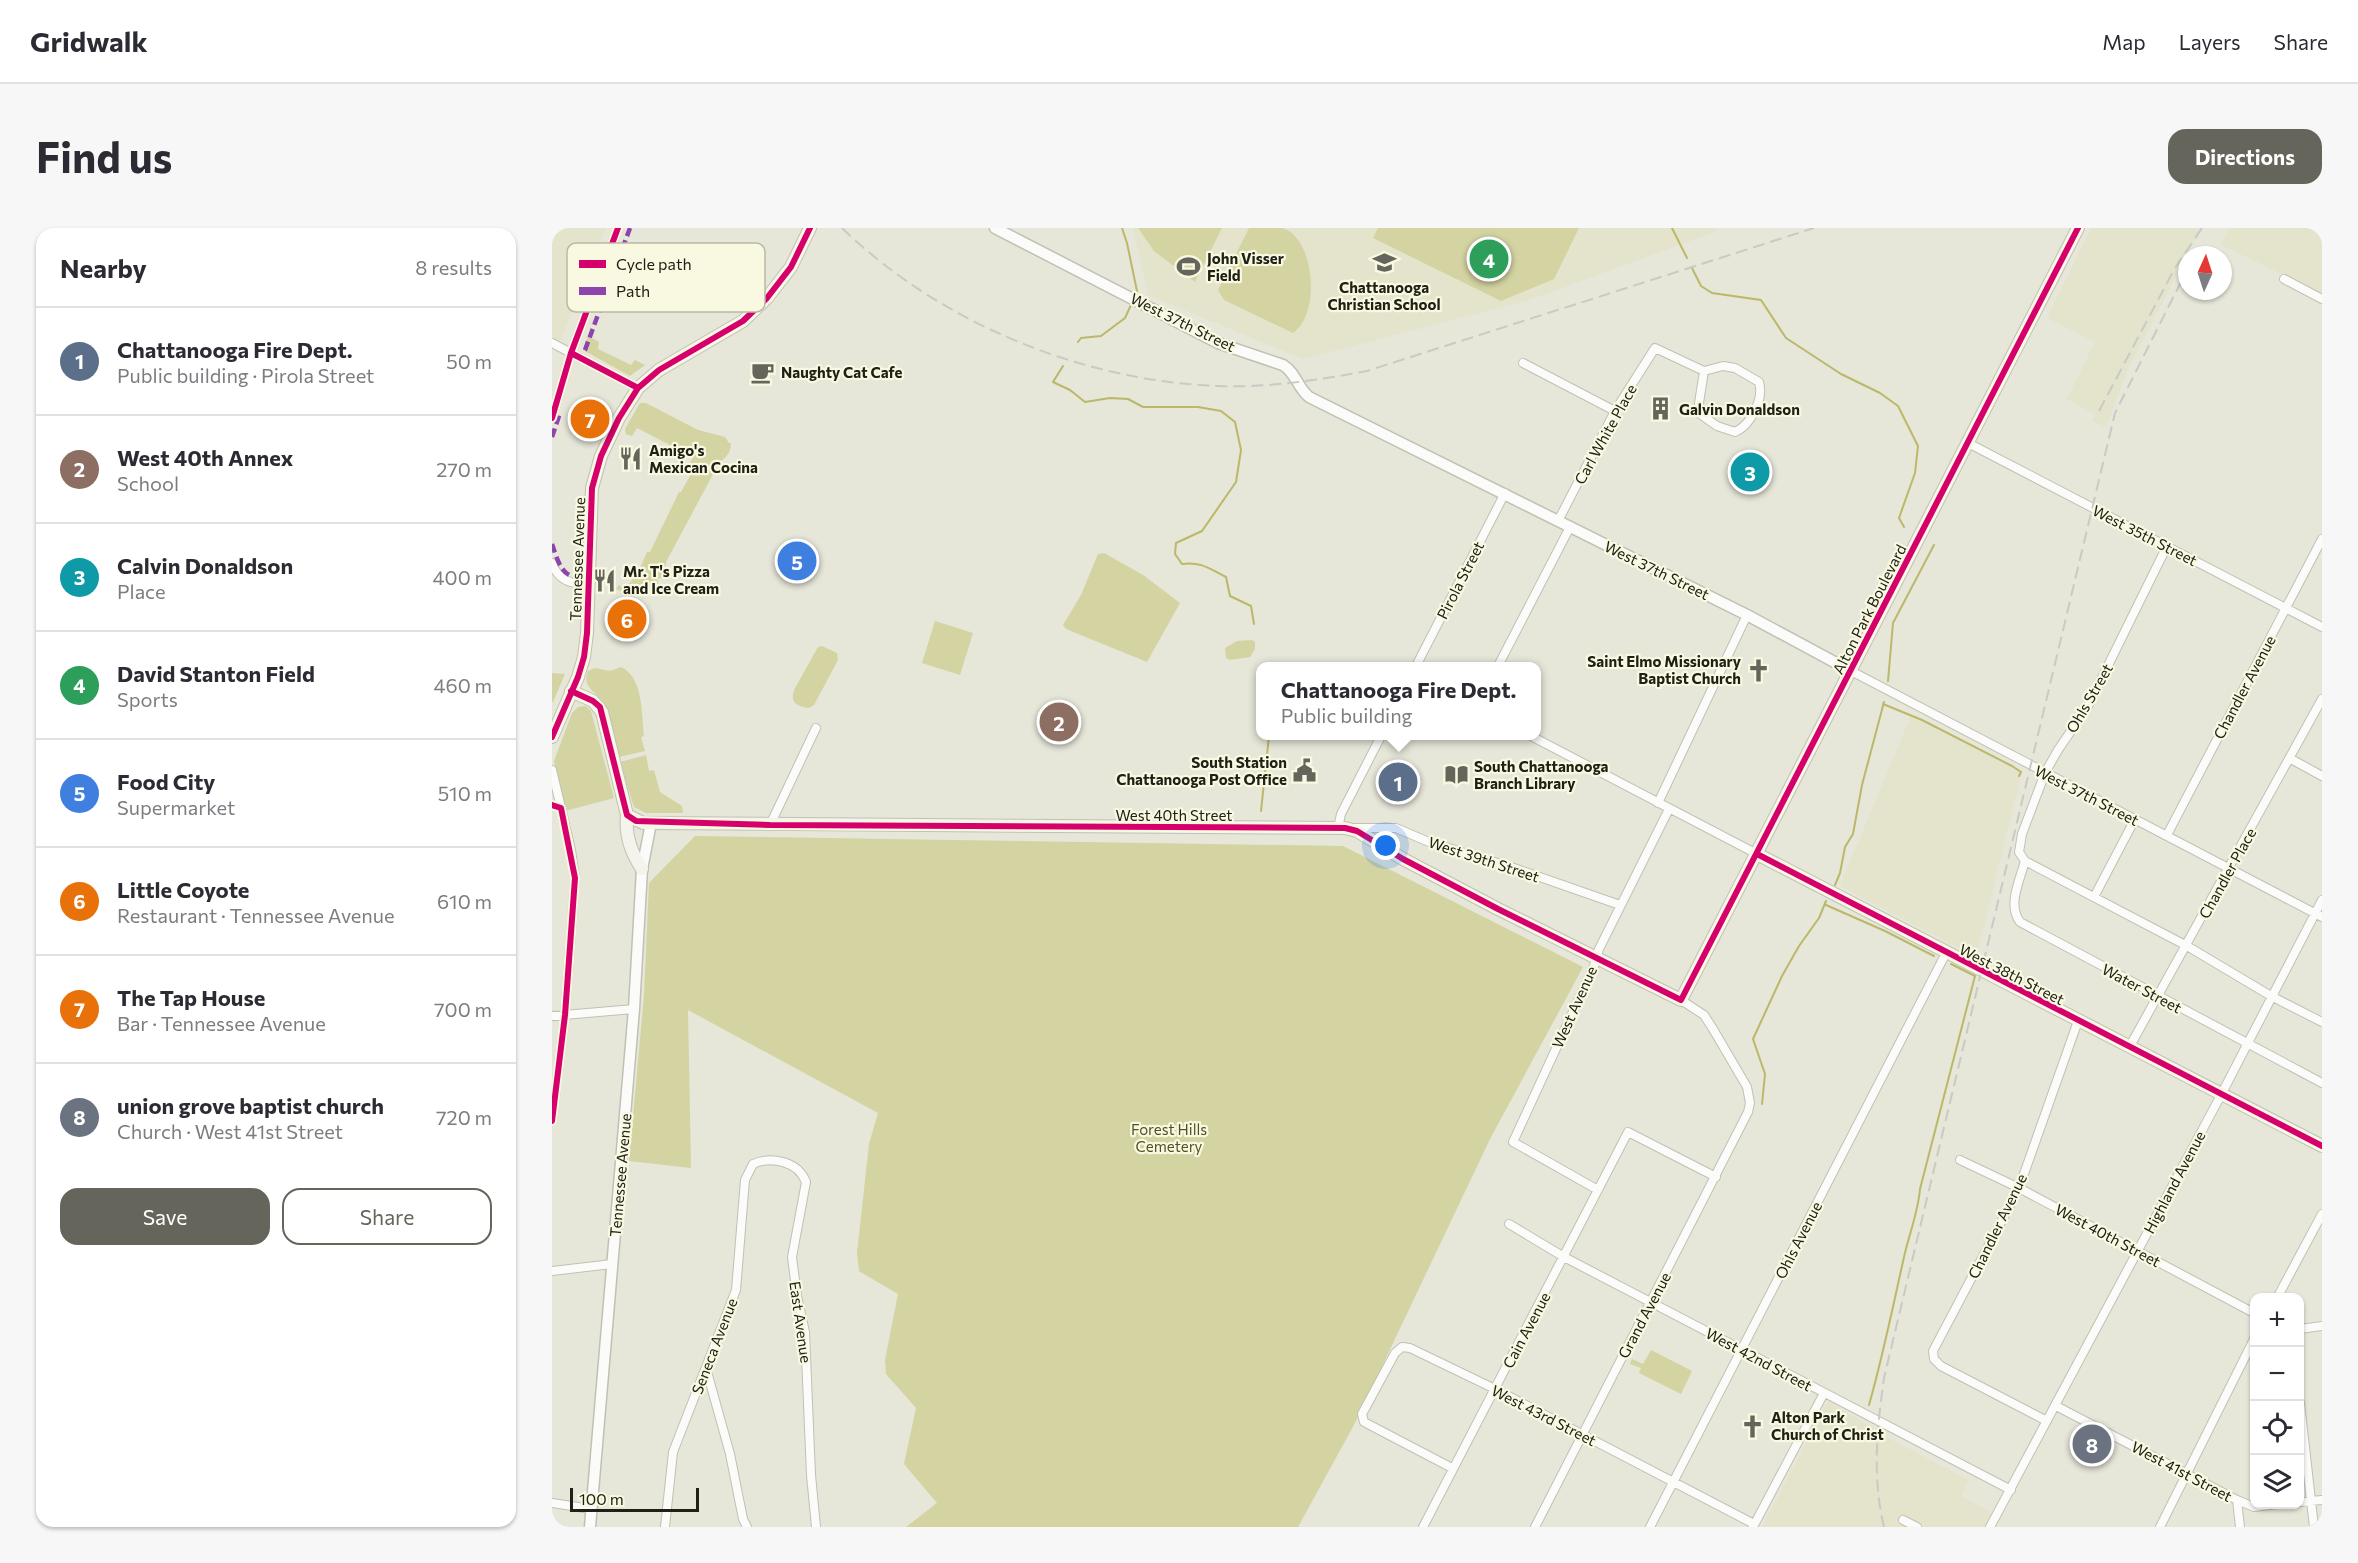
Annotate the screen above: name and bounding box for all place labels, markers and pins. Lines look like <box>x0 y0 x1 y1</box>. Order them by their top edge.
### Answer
pin: 4 <box>1470 237 1508 282</box>
place label: John Visser Field <box>1207 249 1284 284</box>
school or university icon: Chattanooga Christian School <box>1371 250 1397 276</box>
sports icon: John Visser Field <box>1176 254 1202 280</box>
place label: Chattanooga Christian School <box>1327 278 1441 313</box>
cafe icon: Naughty Cat Cafe <box>750 359 776 385</box>
place label: Naughty Cat Cafe <box>781 363 902 381</box>
pin: 7 <box>570 396 609 441</box>
building icon: Galvin Donaldson <box>1648 396 1674 422</box>
place label: Galvin Donaldson <box>1679 400 1800 418</box>
place label: Amigo's Mexican Cocina <box>649 441 758 476</box>
restaurant icon: Amigo's Mexican Cocina <box>618 446 644 472</box>
pin: 3 <box>1730 450 1770 494</box>
pin: 5 <box>778 538 816 584</box>
place label: Mr. T's Pizza and Ice Cream <box>623 562 719 597</box>
restaurant icon: Mr. T's Pizza and Ice Cream <box>592 567 618 593</box>
pin: 6 <box>608 596 646 642</box>
place label: Saint Elmo Missionary Baptist Church <box>1587 652 1742 687</box>
church icon: Saint Elmo Missionary Baptist Church <box>1746 657 1772 683</box>
pin: 2 <box>1040 700 1078 744</box>
place label: South Station Chattanooga Post Office <box>1116 753 1287 788</box>
place label: South Chattanooga Branch Library <box>1474 757 1609 792</box>
public building icon: South Station Chattanooga Post Office <box>1292 758 1318 784</box>
pin: 1 <box>1378 760 1418 804</box>
library icon: South Chattanooga Branch Library <box>1443 762 1469 788</box>
place label: Alton Park Church of Christ <box>1771 1408 1884 1443</box>
church icon: Alton Park Church of Christ <box>1740 1413 1766 1439</box>
pin: 8 <box>2072 1422 2112 1466</box>

